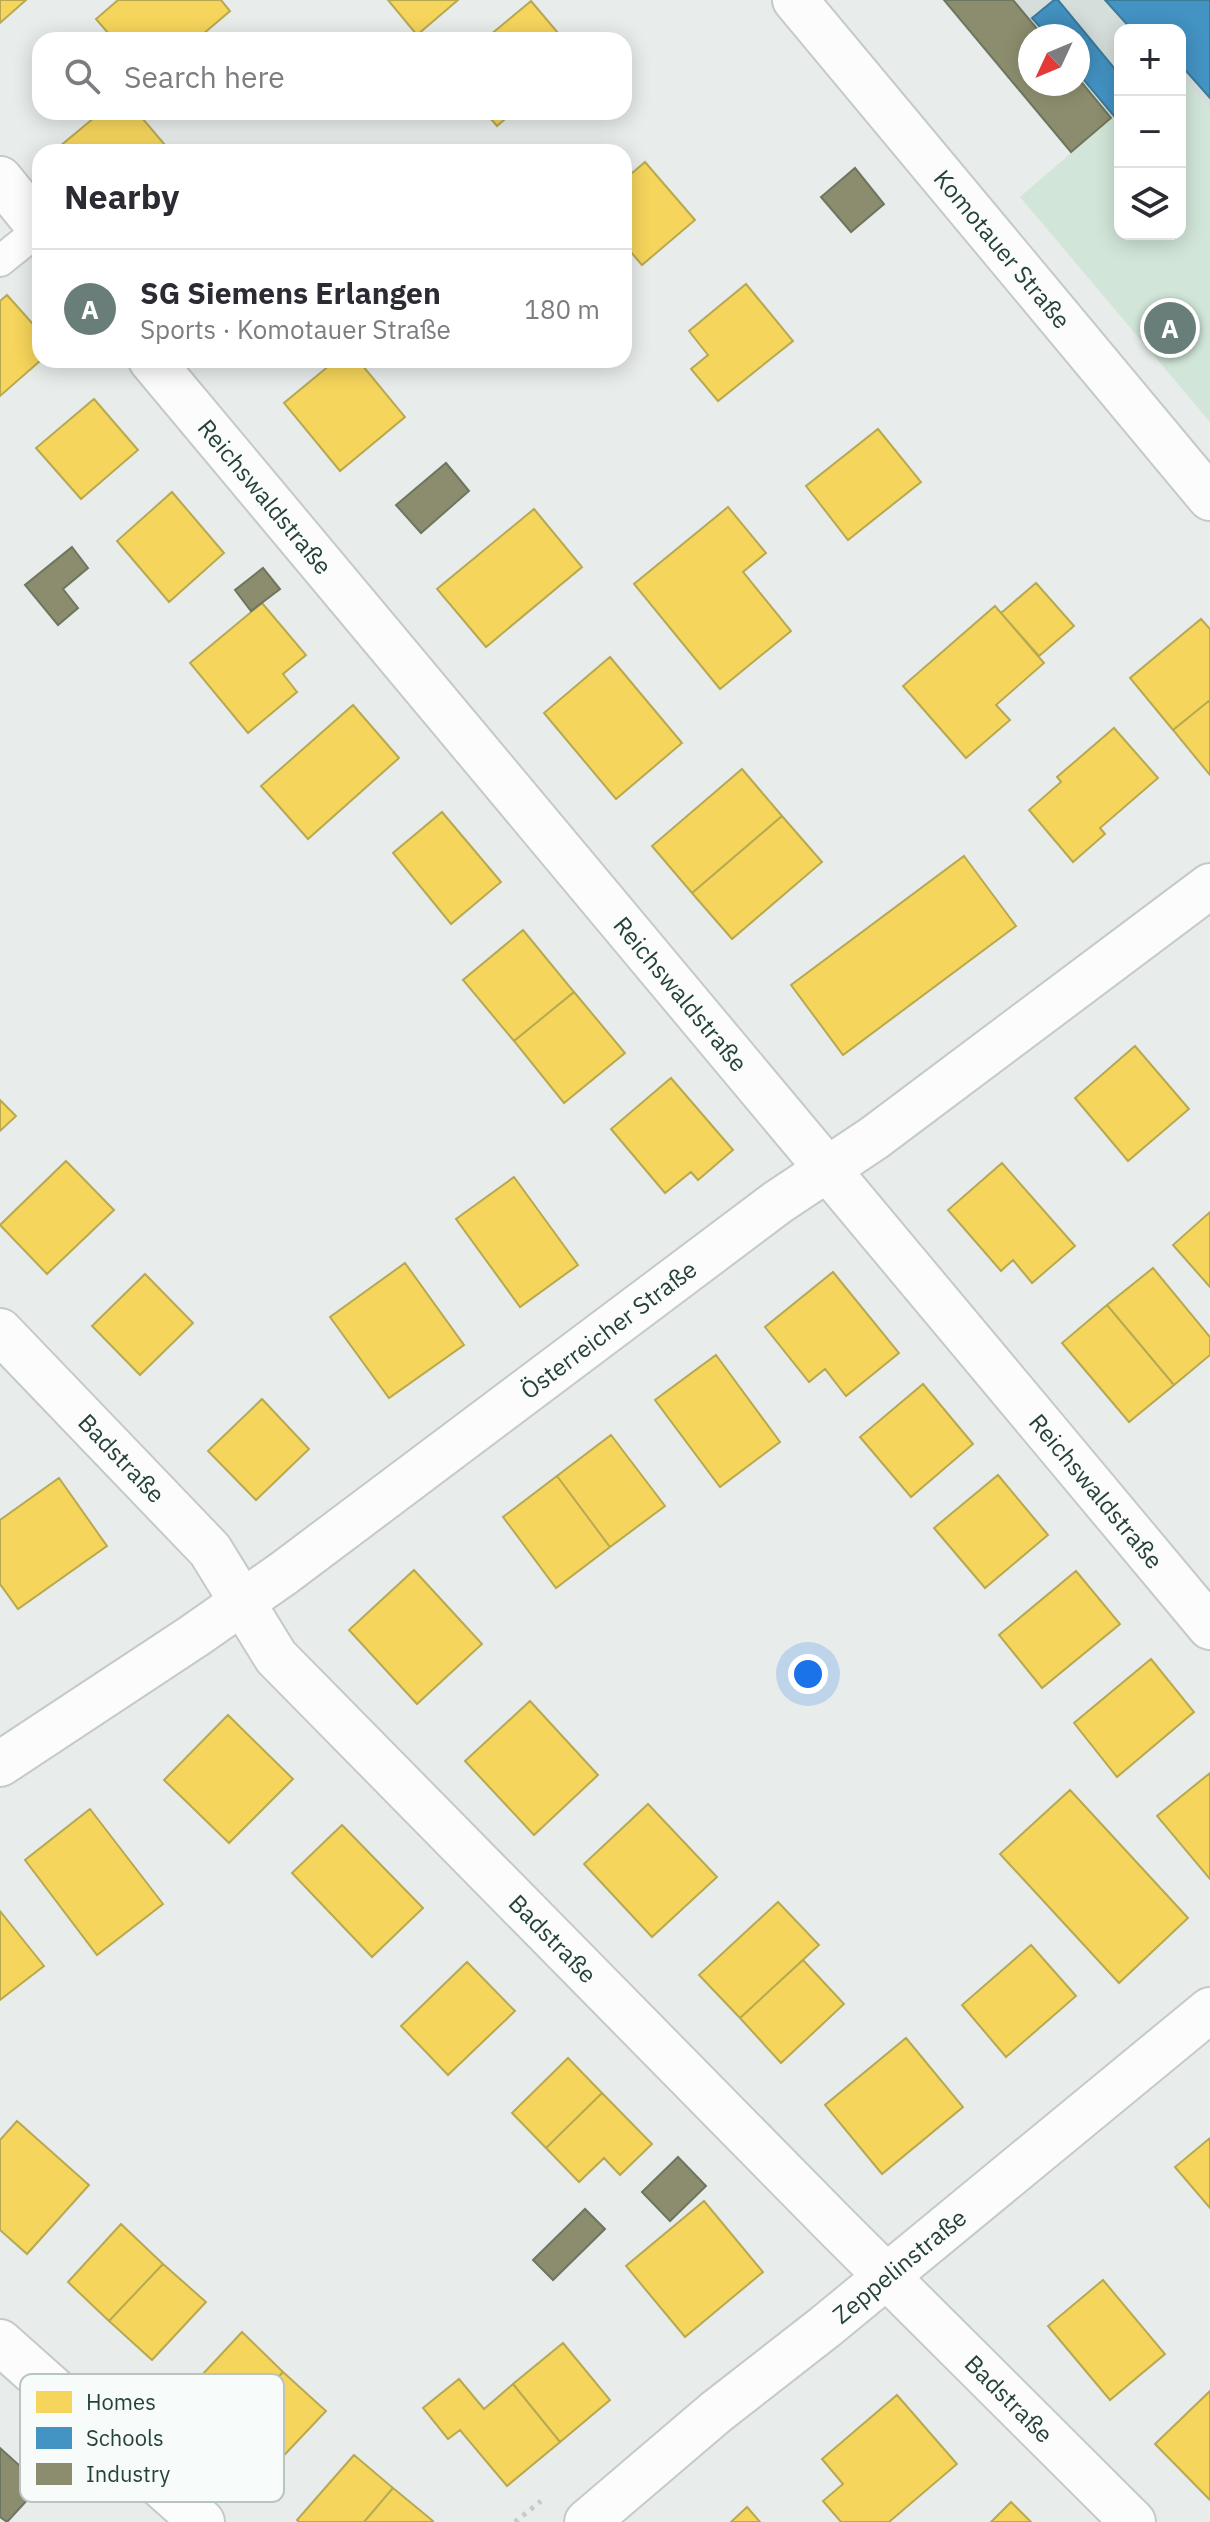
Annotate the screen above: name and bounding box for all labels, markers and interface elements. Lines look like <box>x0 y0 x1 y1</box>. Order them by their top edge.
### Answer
north arrow <box>1018 24 1090 96</box>
map controls <box>1114 24 1186 240</box>
button: + <box>1114 24 1186 96</box>
search box <box>32 32 632 120</box>
icon: search <box>60 54 104 98</box>
text: Search here <box>124 57 285 96</box>
button: − <box>1114 96 1186 168</box>
street label: Komotauer Straße <box>927 163 1078 335</box>
button: layers <box>1114 168 1186 240</box>
text: Nearby <box>64 174 179 218</box>
text: SG Siemens Erlangen <box>140 273 441 312</box>
text: A <box>81 292 99 326</box>
text: 180 m <box>524 292 600 326</box>
pin: A <box>1144 298 1196 358</box>
text: Sports · Komotauer Straße <box>140 312 451 346</box>
street label: Reichswaldstraße <box>191 412 339 581</box>
street label: Reichswaldstraße <box>607 909 755 1078</box>
street label: Österreicher Straße <box>514 1253 703 1406</box>
street label: Badstraße <box>71 1406 172 1510</box>
street label: Reichswaldstraße <box>1022 1407 1170 1575</box>
your location <box>788 1654 828 1694</box>
street label: Badstraße <box>502 1887 604 1990</box>
street label: Zeppelinstraße <box>826 2201 973 2330</box>
street label: Badstraße <box>958 2348 1060 2450</box>
legend <box>20 2374 284 2502</box>
text: Homes <box>86 2387 156 2416</box>
text: Schools <box>86 2423 164 2452</box>
text: Industry <box>86 2459 170 2488</box>

